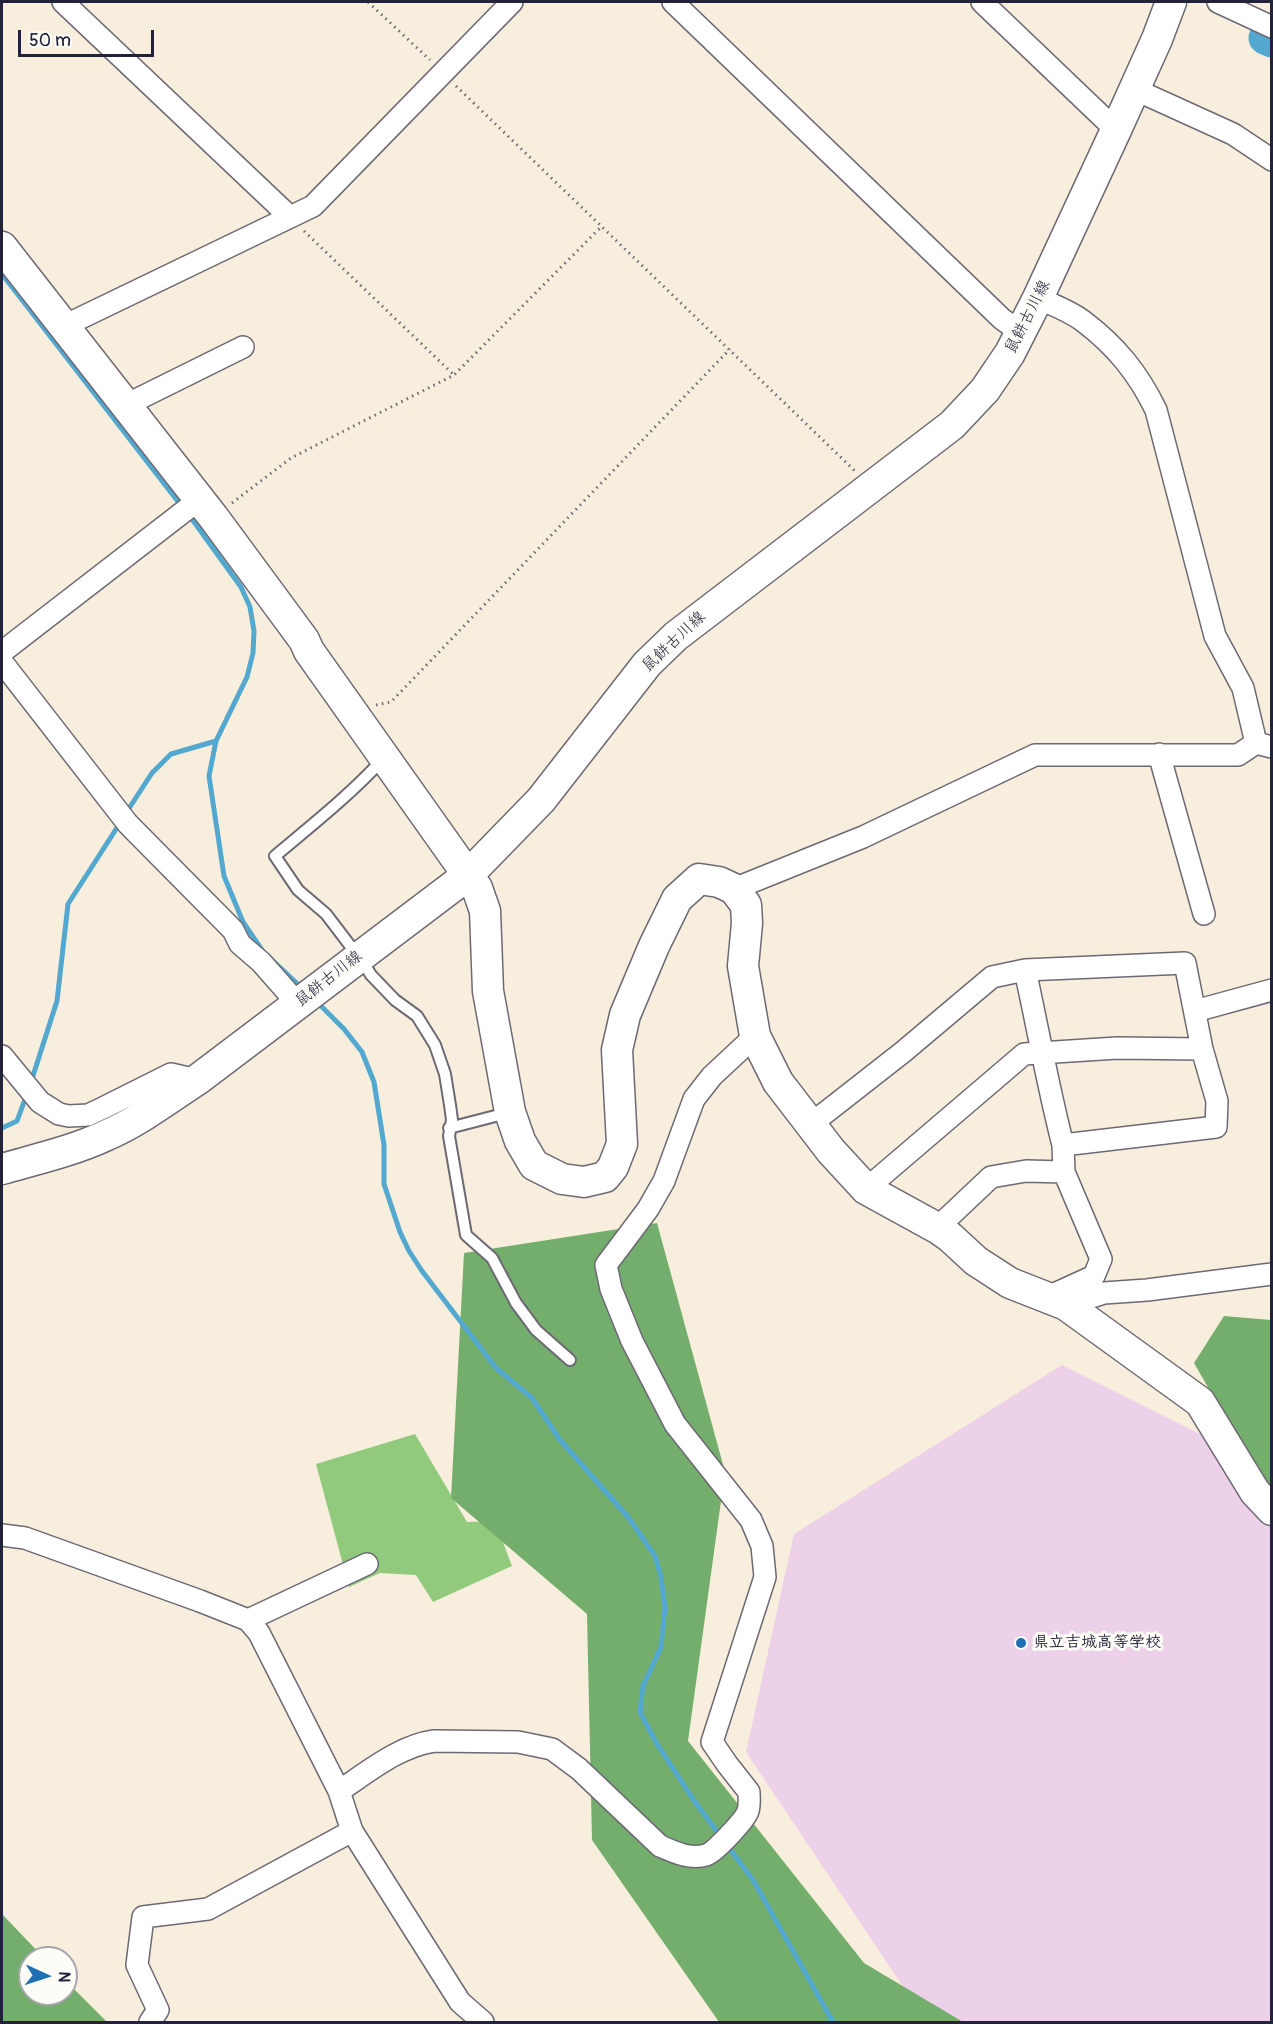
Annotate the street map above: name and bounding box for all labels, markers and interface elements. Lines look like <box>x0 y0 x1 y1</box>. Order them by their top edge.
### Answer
scale bar <box>21 18 158 56</box>
text: 50 m <box>29 29 71 52</box>
street label: 鼠餅古川線 <box>1001 277 1055 357</box>
street label: 鼠餅古川線 <box>638 608 710 676</box>
street label: 鼠餅古川線 <box>292 947 366 1011</box>
place label: 県立吉城高等学校 <box>1033 1633 1161 1653</box>
marker: 県立吉城高等学校 <box>1014 1636 1028 1650</box>
north arrow <box>18 1946 78 2006</box>
text: N <box>54 1971 74 1983</box>

